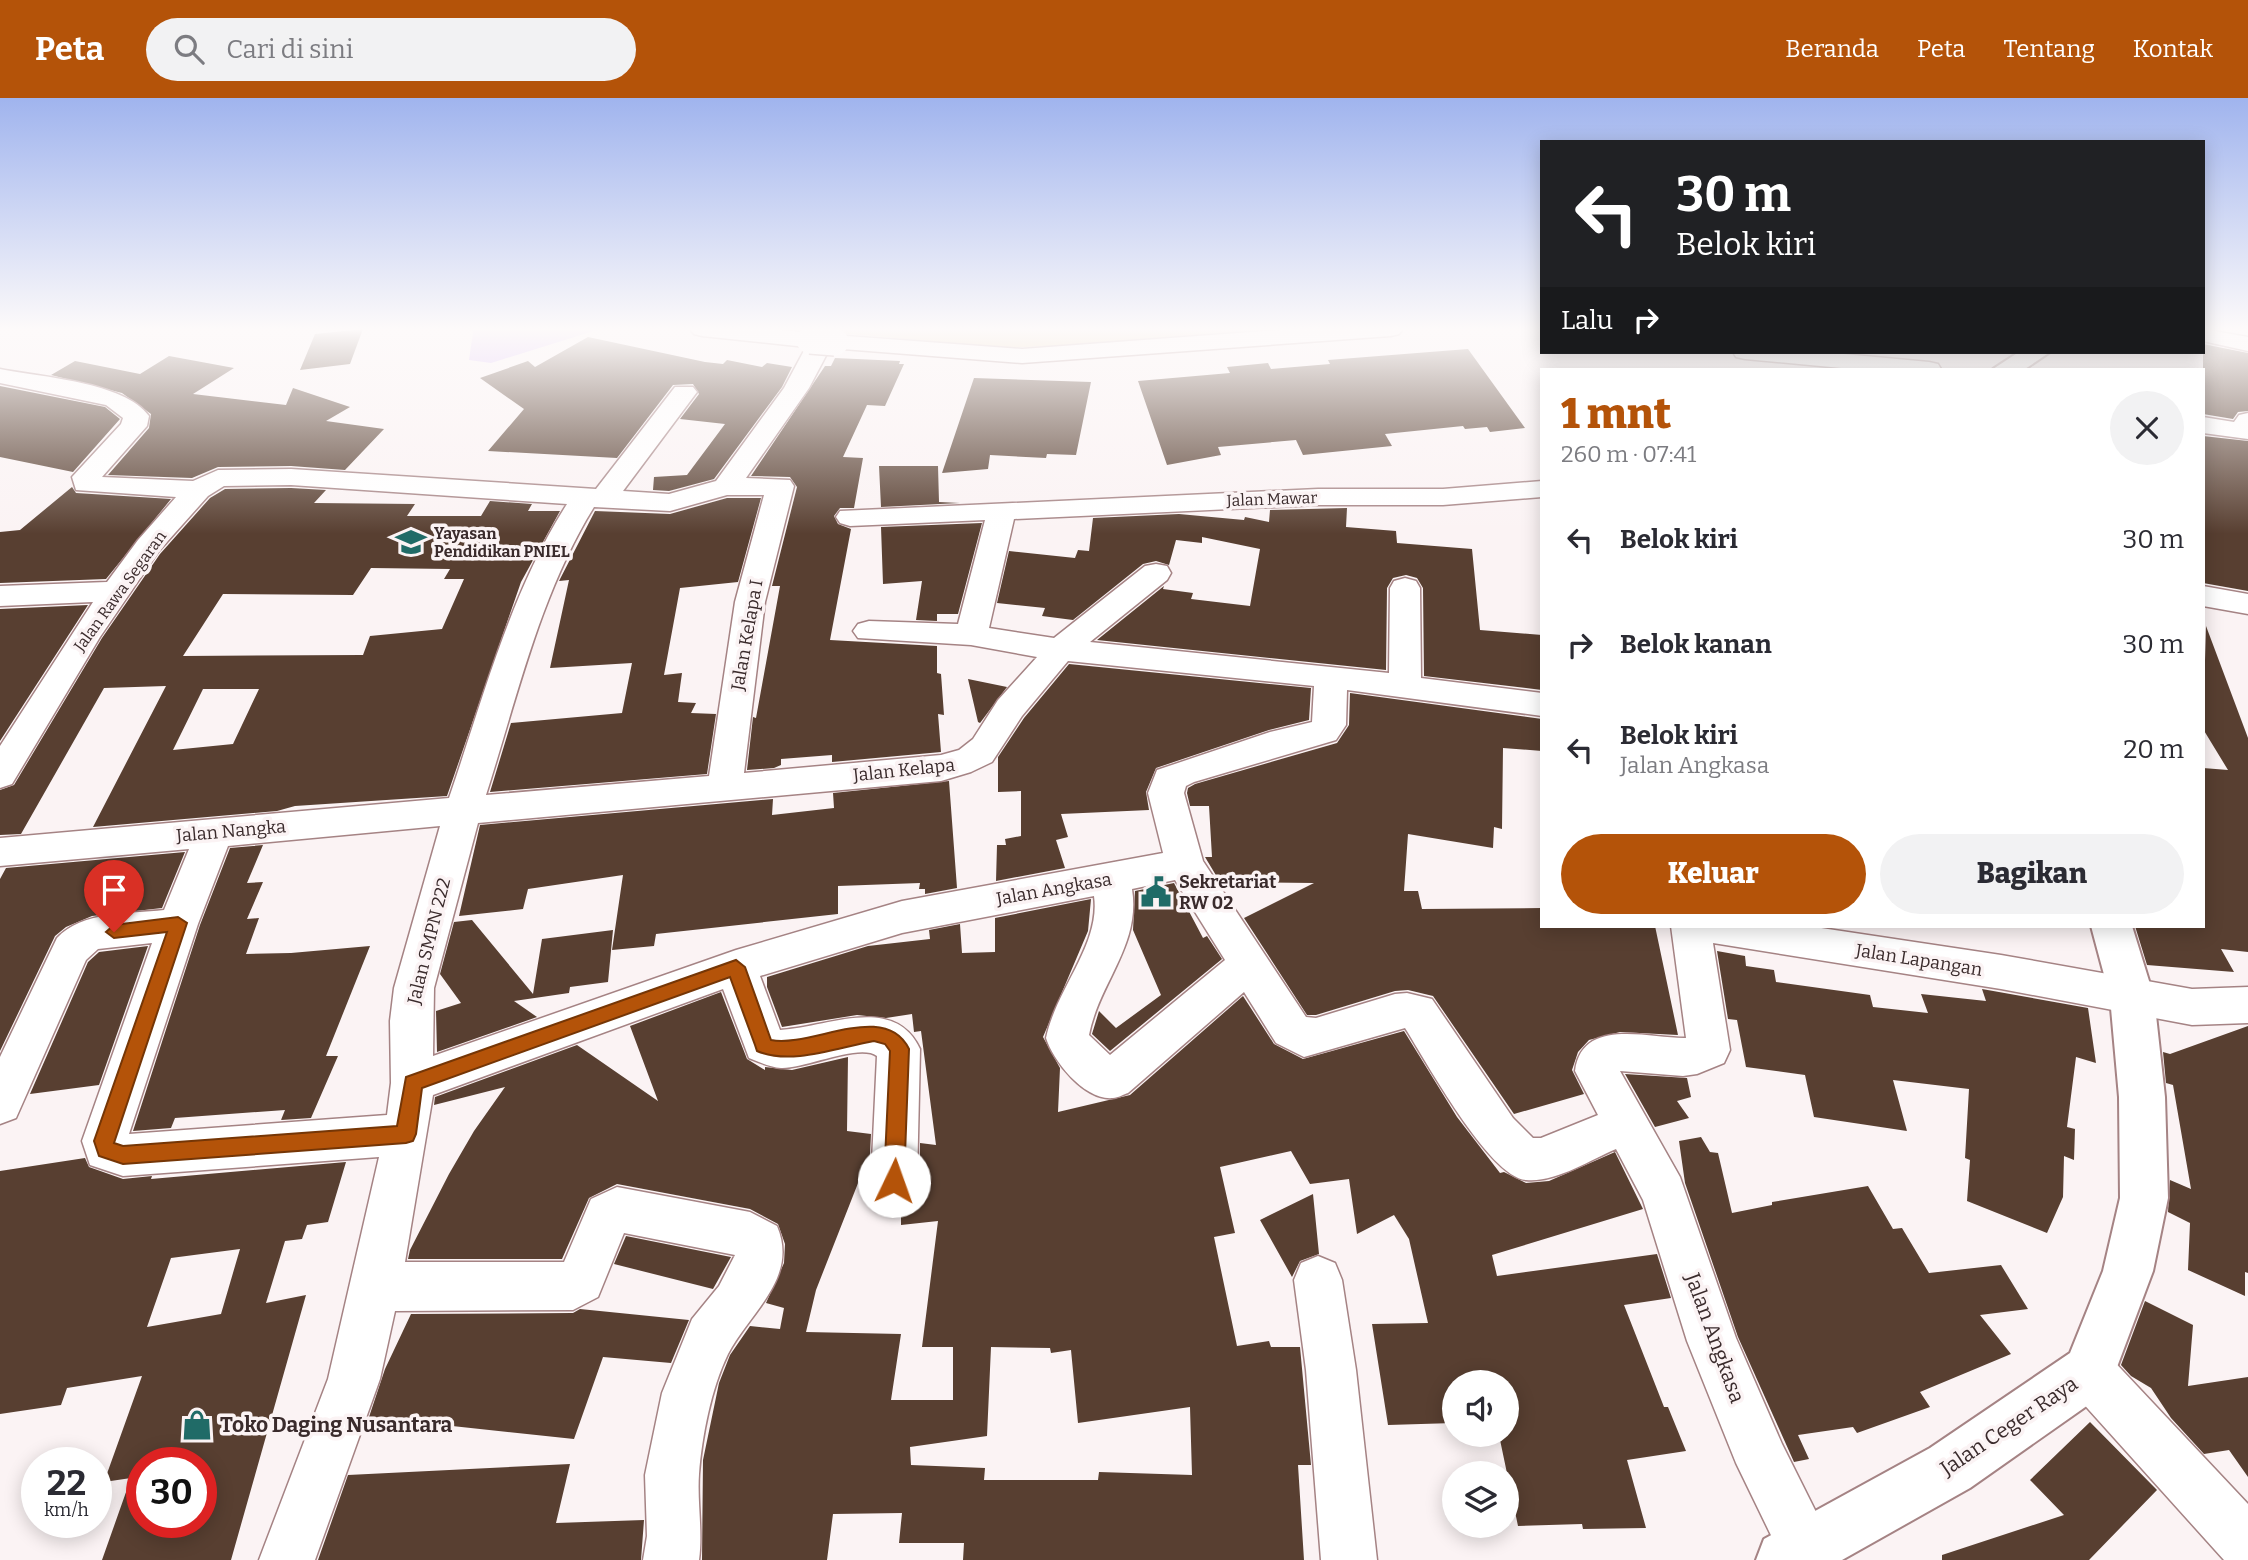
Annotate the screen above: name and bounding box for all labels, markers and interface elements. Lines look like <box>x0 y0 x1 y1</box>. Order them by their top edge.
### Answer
search box <box>146 18 636 81</box>
text: Peta <box>35 29 104 69</box>
icon: search <box>170 30 208 68</box>
text: Cari di sini <box>226 34 354 65</box>
text: Beranda <box>1785 35 1879 63</box>
text: Peta <box>1917 35 1966 63</box>
text: Tentang <box>2004 35 2095 63</box>
text: Kontak <box>2133 35 2213 63</box>
text: 30 m <box>1676 165 1791 224</box>
icon: left <box>1561 168 1652 259</box>
text: Belok kiri <box>1676 225 1816 263</box>
icon: right <box>1627 301 1665 339</box>
text: Lalu <box>1561 305 1613 336</box>
text: 1 mnt <box>1561 389 1671 439</box>
button: close <box>2110 391 2184 465</box>
text: 260 m · 07:41 <box>1561 440 1696 468</box>
street label: Jalan Mawar <box>1225 488 1318 510</box>
icon: left <box>1561 521 1599 559</box>
place label: Yayasan Pendidikan PNIEL <box>434 524 570 561</box>
text: Belok kiri <box>1620 524 1738 555</box>
text: 30 m <box>2123 524 2184 555</box>
school or university icon: Yayasan Pendidikan PNIEL <box>394 525 428 559</box>
street label: Jalan Rawa Segaran <box>69 527 170 656</box>
street label: Jalan Kelapa I <box>726 578 768 693</box>
icon: right <box>1561 626 1599 664</box>
text: Belok kanan <box>1620 629 1772 660</box>
text: 30 m <box>2123 629 2184 660</box>
text: Belok kiri <box>1620 720 1738 751</box>
icon: left <box>1561 731 1599 769</box>
text: 20 m <box>2123 734 2184 765</box>
text: Jalan Angkasa <box>1620 751 1769 779</box>
street label: Jalan Kelapa <box>851 754 956 786</box>
street label: Jalan Nangka <box>174 815 287 847</box>
button: Keluar <box>1561 834 1866 914</box>
button: Bagikan <box>1880 834 2184 914</box>
pin <box>84 860 144 932</box>
street label: Jalan Angkasa <box>994 868 1114 910</box>
icon: arrive <box>95 871 133 909</box>
place label: Sekretariat RW 02 <box>1179 871 1276 914</box>
public building icon: Sekretariat RW 02 <box>1139 875 1173 909</box>
street label: Jalan SMPN 222 <box>402 876 455 1007</box>
street label: Jalan Lapangan <box>1853 939 1984 981</box>
position arrow <box>857 1144 931 1218</box>
street label: Jalan Angkasa <box>1679 1269 1751 1407</box>
map controls <box>1442 1370 1519 1538</box>
button: sound <box>1442 1370 1519 1447</box>
street label: Jalan Ceger Raya <box>1935 1370 2083 1482</box>
shop icon: Toko Daging Nusantara <box>180 1408 214 1442</box>
place label: Toko Daging Nusantara <box>220 1412 452 1438</box>
speed limit sign: 30 <box>126 1447 217 1538</box>
button: layers <box>1442 1461 1519 1538</box>
text: 22 <box>47 1462 86 1504</box>
text: km/h <box>44 1499 89 1521</box>

